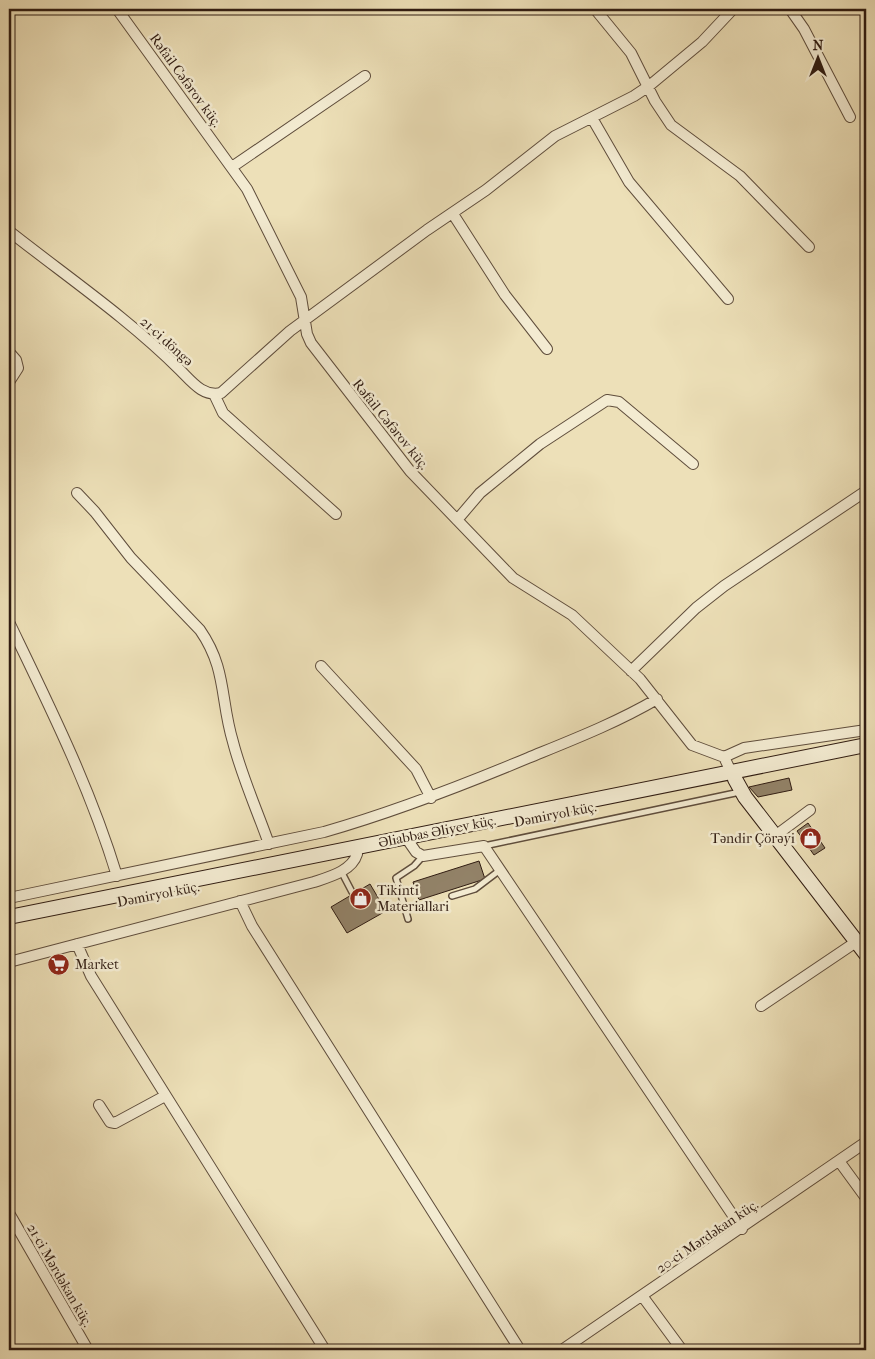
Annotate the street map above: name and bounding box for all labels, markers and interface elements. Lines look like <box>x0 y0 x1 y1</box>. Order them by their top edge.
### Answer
street label: Rəfail Cəfərov küç. <box>146 30 225 131</box>
north arrow <box>792 32 842 82</box>
text: N <box>813 37 824 54</box>
street label: 21-ci döngə <box>137 313 197 370</box>
street label: Rəfail Cəfərov küç. <box>349 376 433 473</box>
street label: Dəmiryol küç. <box>512 798 598 831</box>
street label: Əliabbas Əliyev küç. <box>377 812 498 851</box>
shop icon: Təndir Çörəyi <box>799 826 823 850</box>
place label: Təndir Çörəyi <box>710 830 795 847</box>
street label: Dəmiryol küç. <box>115 878 201 911</box>
place label: Tikinti Materiallari <box>377 882 449 915</box>
shop icon: Tikinti Materiallari <box>349 886 373 910</box>
supermarket icon: Market <box>47 952 71 976</box>
place label: Market <box>75 956 119 973</box>
street label: 20-ci Mərdəkan küç. <box>653 1196 762 1277</box>
street label: 21-ci Mərdəkan küç. <box>23 1221 96 1330</box>

